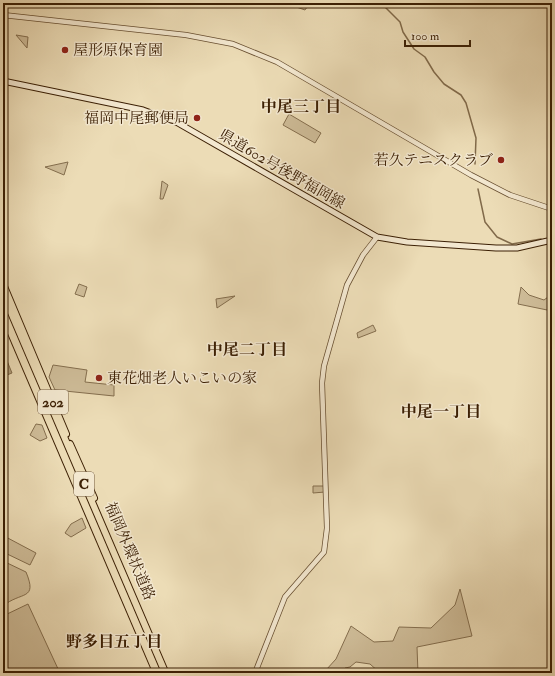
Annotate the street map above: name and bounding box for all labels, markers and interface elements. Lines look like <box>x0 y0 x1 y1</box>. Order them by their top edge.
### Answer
scale bar <box>405 22 470 48</box>
text: 100 m <box>411 29 440 44</box>
place label: 屋形原保育園 <box>73 41 163 60</box>
marker: 屋形原保育園 <box>60 45 70 55</box>
district label: 中尾三丁目 <box>261 97 341 117</box>
place label: 福岡中尾郵便局 <box>84 109 189 128</box>
marker: 福岡中尾郵便局 <box>192 113 202 123</box>
street label: 県道602号後野福岡線 <box>215 125 348 213</box>
place label: 若久テニスクラブ <box>374 151 493 170</box>
marker: 若久テニスクラブ <box>496 155 506 165</box>
district label: 中尾二丁目 <box>207 340 287 360</box>
place label: 東花畑老人いこいの家 <box>107 369 257 388</box>
marker: 東花畑老人いこいの家 <box>94 373 104 383</box>
road number: 202 <box>38 390 68 414</box>
district label: 中尾一丁目 <box>401 402 481 422</box>
road number: C <box>74 472 94 496</box>
street label: 福岡外環状道路 <box>100 499 159 603</box>
district label: 野多目五丁目 <box>66 632 162 652</box>

